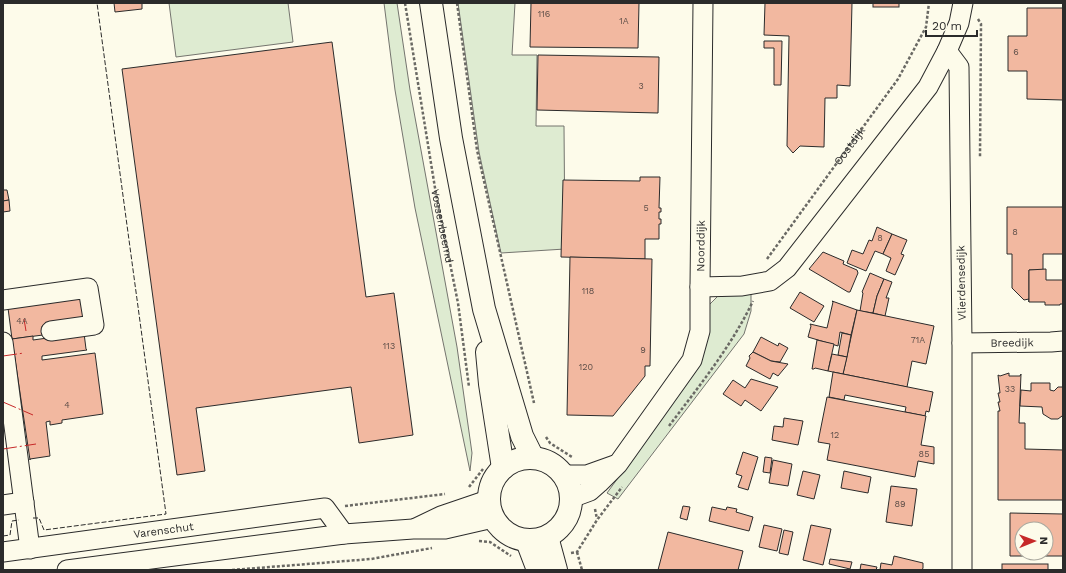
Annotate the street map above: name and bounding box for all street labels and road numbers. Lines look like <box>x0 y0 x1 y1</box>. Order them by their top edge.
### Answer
street label: Oostdijk <box>831 124 868 168</box>
street label: Vossenbeemd <box>428 188 456 264</box>
street label: Noorddijk <box>694 220 708 272</box>
street label: Vlierdensedijk <box>954 245 969 321</box>
street label: Breedijk <box>990 336 1034 350</box>
street label: Varenschut <box>133 520 195 541</box>

